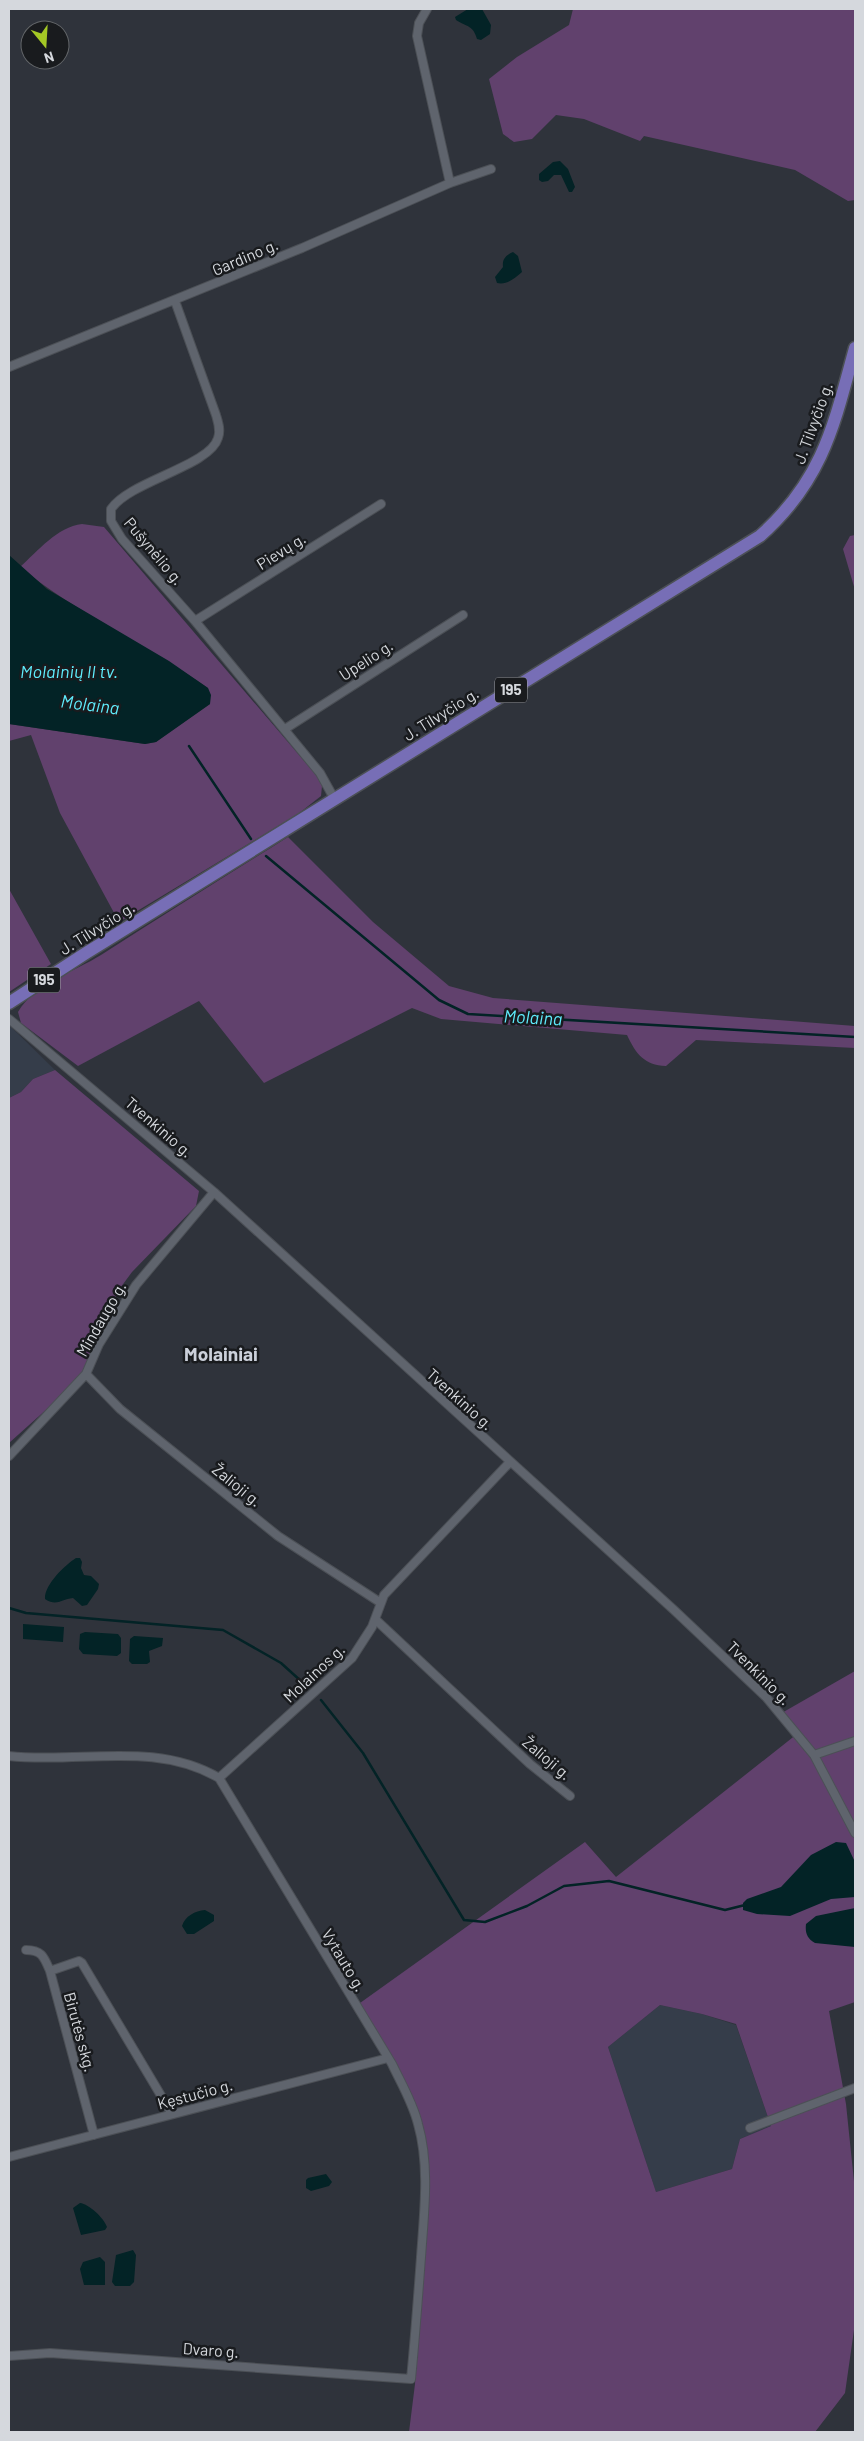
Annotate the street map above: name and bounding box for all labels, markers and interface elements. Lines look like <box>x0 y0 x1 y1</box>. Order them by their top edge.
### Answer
north arrow <box>20 20 70 70</box>
text: N <box>42 48 56 67</box>
street label: Gardino g. <box>209 234 281 279</box>
street label: J. Tilvyčio g. <box>789 379 836 466</box>
street label: Pušynėlio g. <box>121 513 188 588</box>
street label: Pievų g. <box>253 528 309 573</box>
street label: Upelio g. <box>335 635 396 684</box>
water label: Molainių II tv. <box>20 660 118 682</box>
road number: 195 <box>495 678 527 702</box>
street label: J. Tilvyčio g. <box>400 683 482 744</box>
water label: Molaina <box>60 689 121 719</box>
street label: J. Tilvyčio g. <box>56 897 138 958</box>
road number: 195 <box>28 968 60 992</box>
water label: Molaina <box>503 1004 563 1030</box>
street label: Tvenkinio g. <box>122 1092 197 1161</box>
street label: Mindaugo g. <box>72 1278 130 1359</box>
district label: Molainiai <box>184 1342 258 1365</box>
street label: Tvenkinio g. <box>423 1364 497 1433</box>
street label: Žalioji g. <box>209 1459 266 1510</box>
street label: Tvenkinio g. <box>723 1637 795 1709</box>
street label: Molainos g. <box>279 1639 348 1706</box>
street label: Žalioji g. <box>519 1732 576 1783</box>
street label: Vytauto g. <box>318 1925 371 1995</box>
street label: Birutės skg. <box>61 1990 100 2074</box>
street label: Kęstučio g. <box>155 2074 235 2113</box>
street label: Dvaro g. <box>182 2338 240 2361</box>

